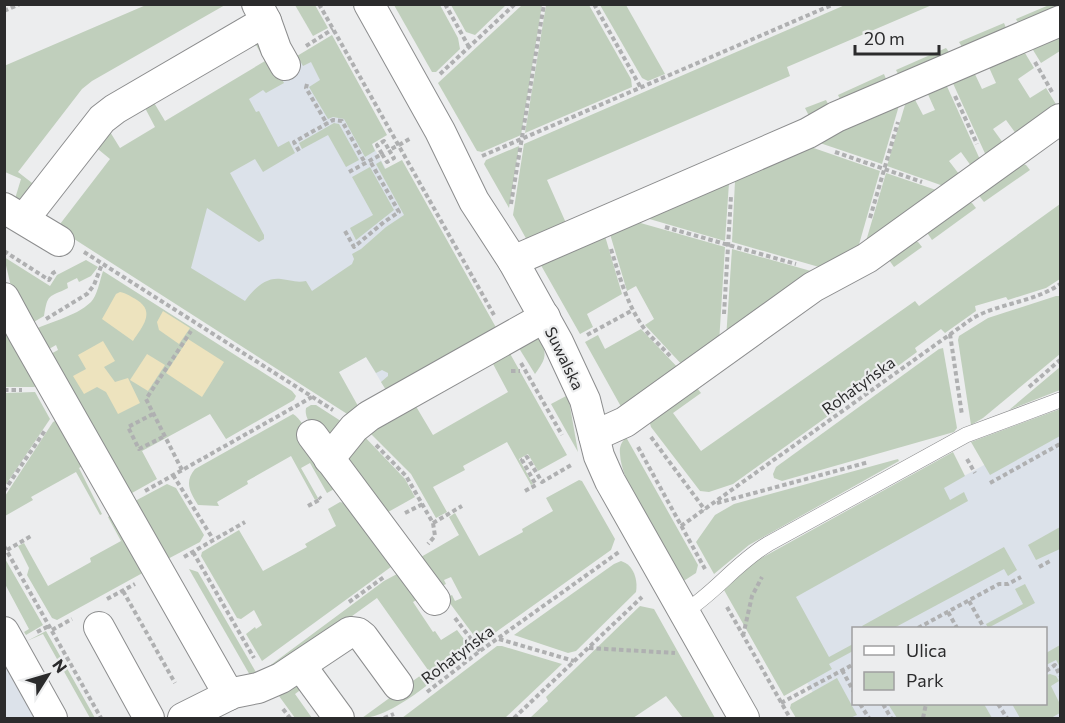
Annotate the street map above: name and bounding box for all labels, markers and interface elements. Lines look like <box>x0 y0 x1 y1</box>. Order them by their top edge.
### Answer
scale bar <box>855 18 939 56</box>
text: 20 m <box>864 27 905 49</box>
street label: Suwalska <box>542 323 588 393</box>
street label: Rohatyńska <box>818 352 898 418</box>
street label: Rohatyńska <box>417 621 497 687</box>
legend <box>852 627 1047 705</box>
text: Ulica <box>906 639 947 661</box>
north arrow <box>18 645 78 705</box>
text: N <box>49 655 72 676</box>
text: Park <box>906 669 944 691</box>

